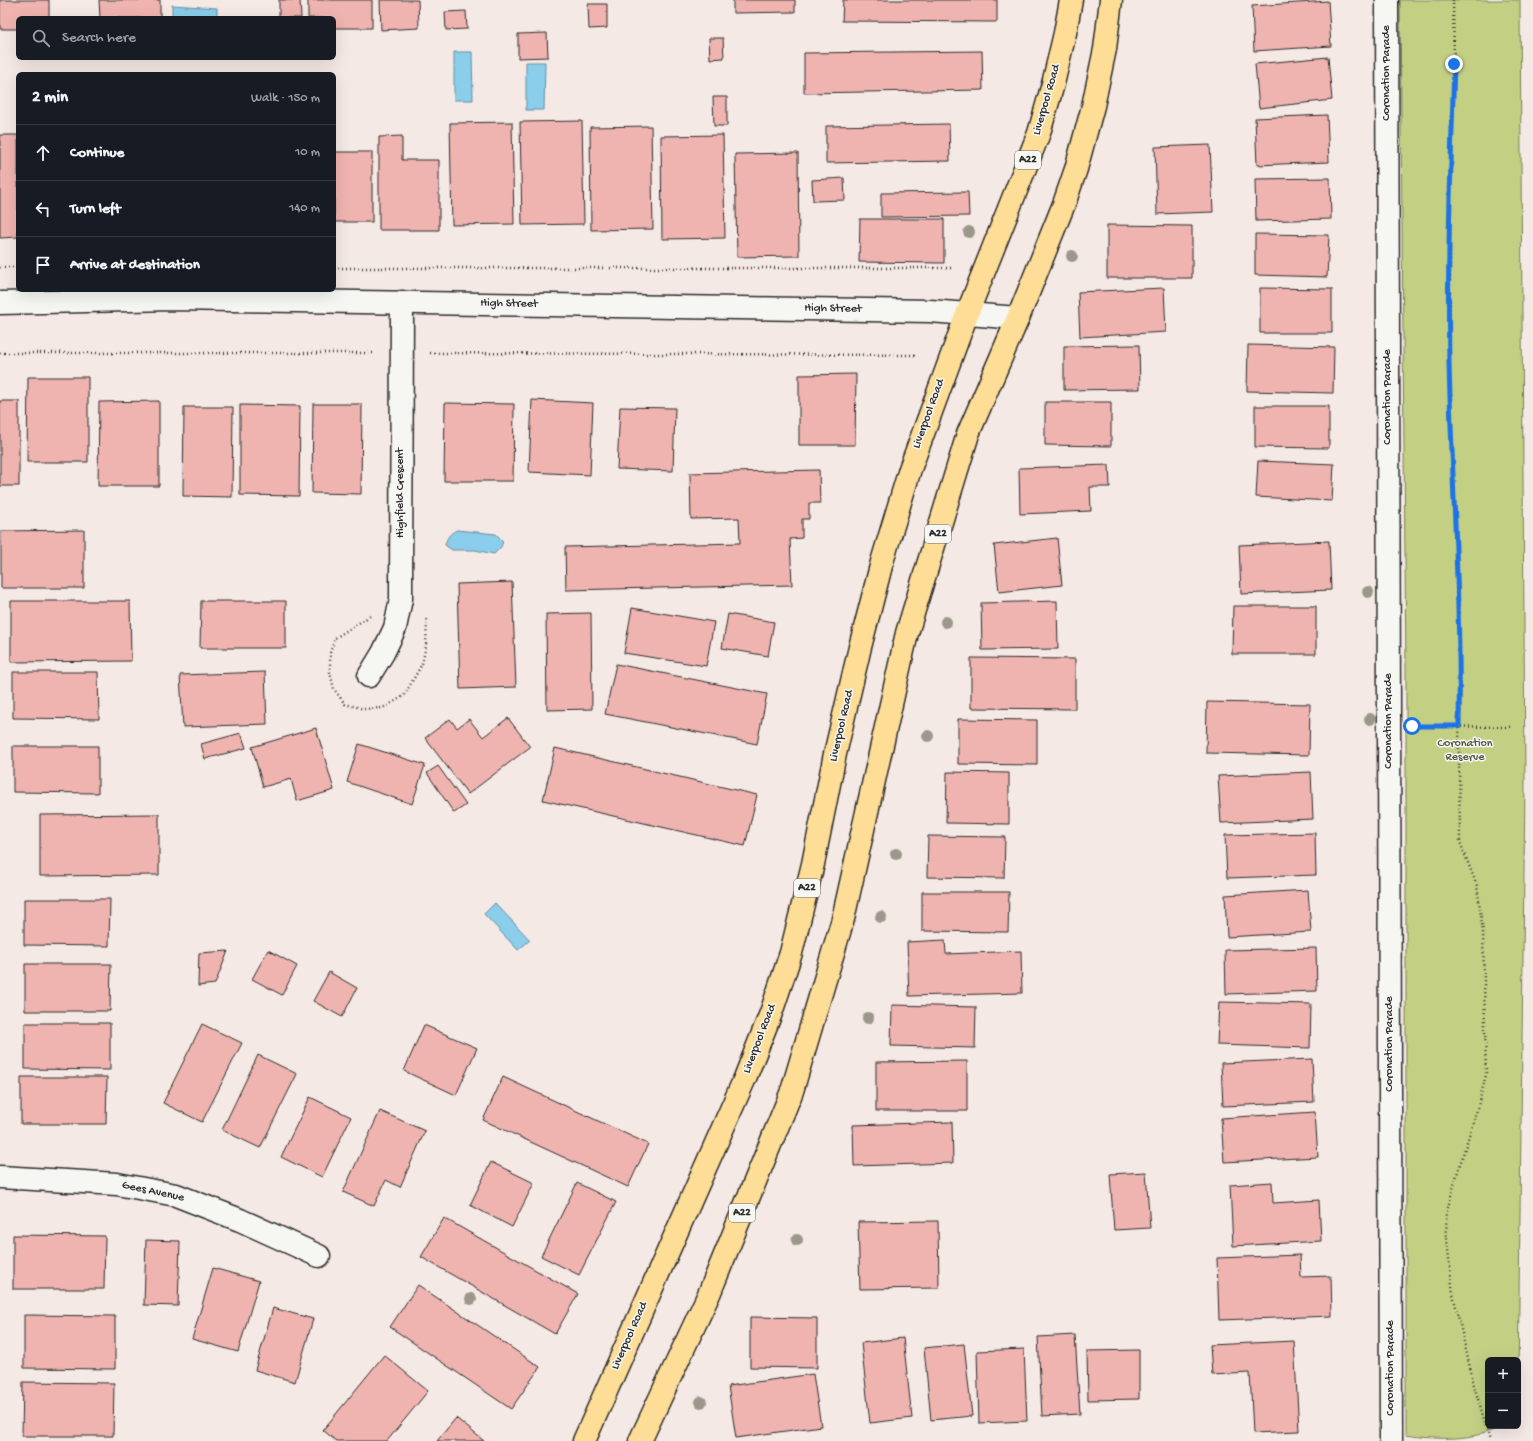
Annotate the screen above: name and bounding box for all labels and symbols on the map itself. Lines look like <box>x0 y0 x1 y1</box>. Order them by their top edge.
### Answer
street label: Coronation Parade <box>1380 25 1394 121</box>
route end <box>1445 55 1463 73</box>
street label: Liverpool Road <box>1030 62 1064 137</box>
road number: A22 <box>1015 151 1041 169</box>
street label: High Street <box>480 296 539 312</box>
street label: High Street <box>804 301 863 317</box>
street label: Coronation Parade <box>1381 349 1395 445</box>
street label: Liverpool Road <box>910 377 948 451</box>
street label: Highfield Crescent <box>394 447 408 538</box>
road number: A22 <box>925 525 951 543</box>
street label: Coronation Parade <box>1382 673 1396 769</box>
street label: Liverpool Road <box>827 688 857 763</box>
route start <box>1403 717 1421 735</box>
park label: Coronation Reserve <box>1437 737 1493 765</box>
road number: A22 <box>794 879 820 897</box>
street label: Coronation Parade <box>1383 996 1397 1092</box>
street label: Liverpool Road <box>740 1002 780 1075</box>
street label: Gees Avenue <box>121 1179 186 1206</box>
road number: A22 <box>729 1204 755 1222</box>
street label: Liverpool Road <box>609 1299 652 1372</box>
street label: Coronation Parade <box>1384 1320 1398 1416</box>

